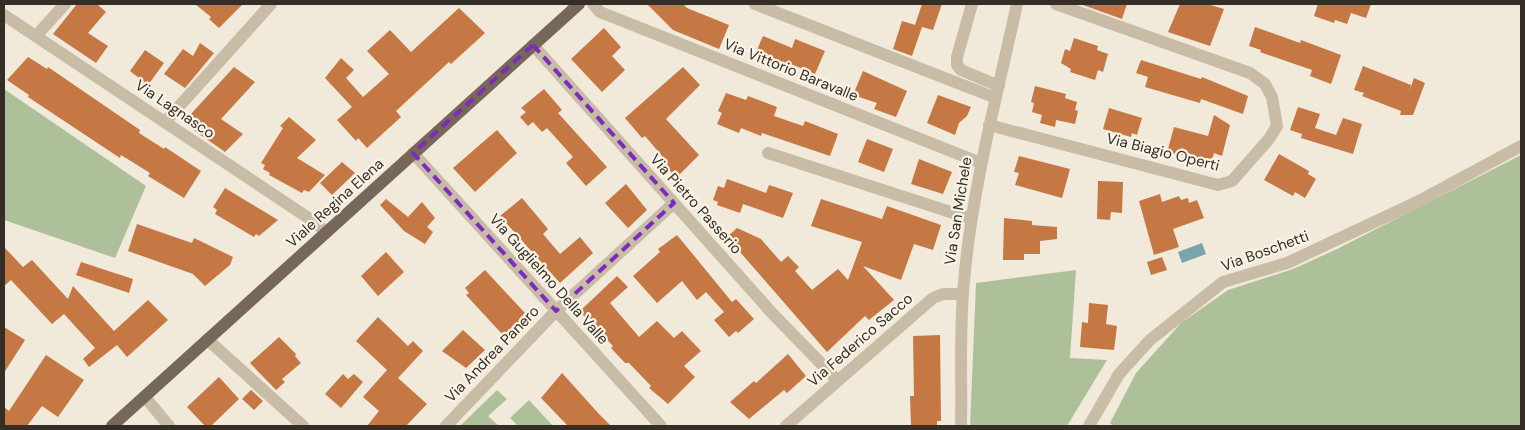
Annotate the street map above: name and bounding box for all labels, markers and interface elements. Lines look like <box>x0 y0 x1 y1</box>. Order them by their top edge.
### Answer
street label: Via Vittorio Baravalle <box>721 34 861 106</box>
street label: Via Lagnasco <box>131 75 219 143</box>
street label: Via Biagio Operti <box>1104 128 1222 176</box>
street label: Via Pietro Passerio <box>646 150 746 259</box>
street label: Viale Regina Elena <box>282 154 388 252</box>
street label: Via San Michele <box>940 156 976 266</box>
street label: Via Guglielmo Della Valle <box>485 209 613 349</box>
street label: Via Boschetti <box>1218 226 1312 276</box>
street label: Via Federico Sacco <box>803 289 917 391</box>
street label: Via Andrea Panero <box>441 301 544 407</box>

